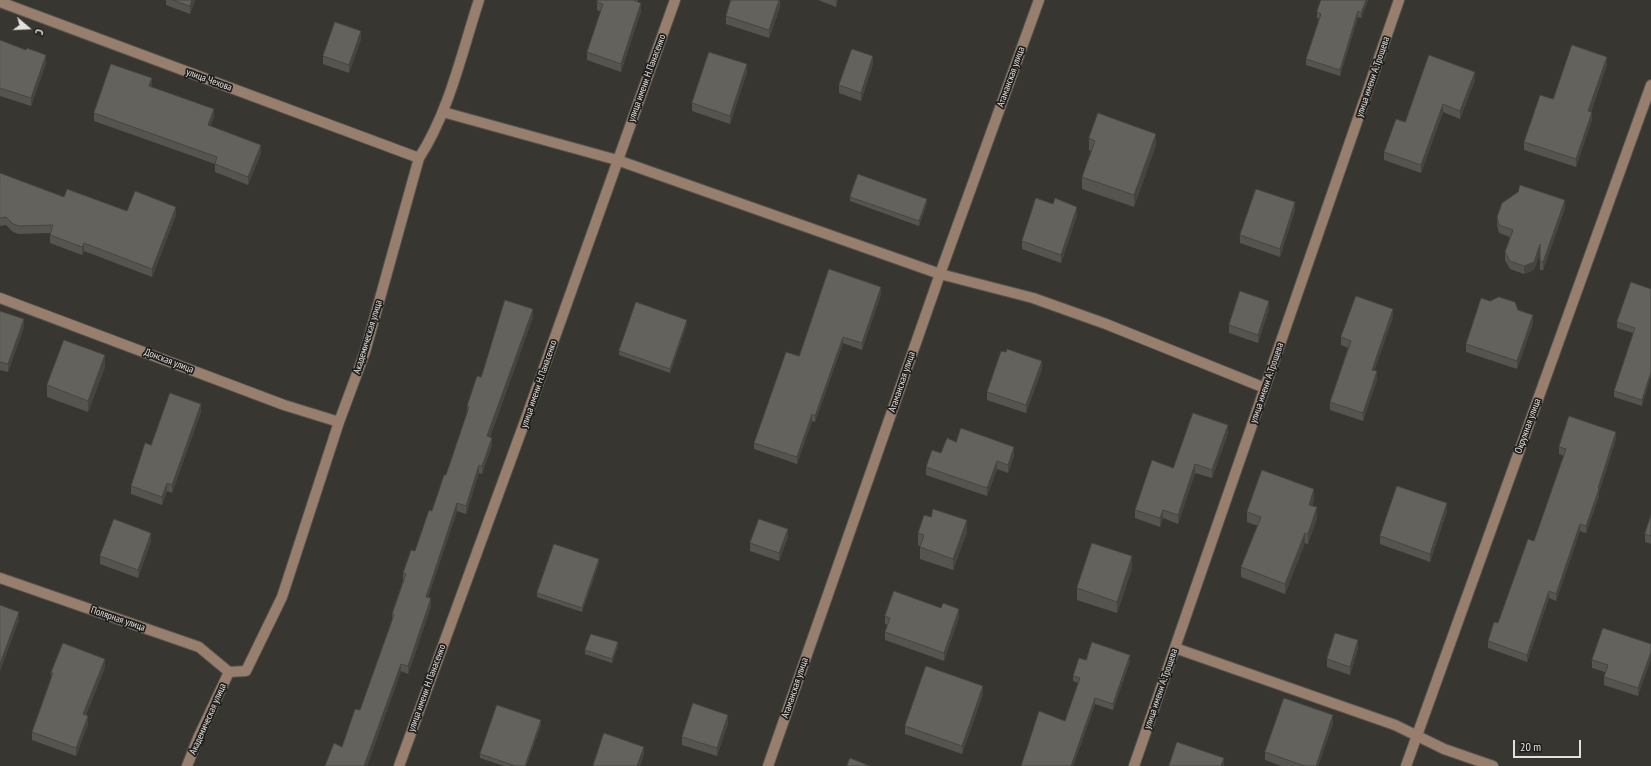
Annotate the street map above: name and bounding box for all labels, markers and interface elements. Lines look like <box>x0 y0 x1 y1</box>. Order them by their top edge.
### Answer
north arrow <box>8 8 48 48</box>
text: С <box>32 27 47 37</box>
street label: улица имени Н.Панасенко <box>626 33 668 123</box>
street label: улица имени А.Трощева <box>1354 35 1392 119</box>
street label: Атаманская улица <box>995 45 1027 109</box>
street label: улица Чехова <box>184 66 234 94</box>
street label: Академическая улица <box>351 299 385 375</box>
street label: улица имени Н.Панасенко <box>518 339 560 429</box>
street label: улица имени А.Трощева <box>1248 341 1286 425</box>
street label: Донская улица <box>143 346 195 376</box>
street label: Атаманская улица <box>886 350 918 414</box>
street label: Окружная улица <box>1513 397 1543 455</box>
street label: Полярная улица <box>89 604 147 634</box>
street label: улица имени Н.Панасенко <box>406 643 448 733</box>
street label: улица имени А.Трощева <box>1142 647 1180 731</box>
street label: Атаманская улица <box>779 656 811 720</box>
street label: Академическая улица <box>187 682 229 756</box>
scale bar <box>1515 732 1583 758</box>
text: 20 m <box>1520 739 1541 754</box>

